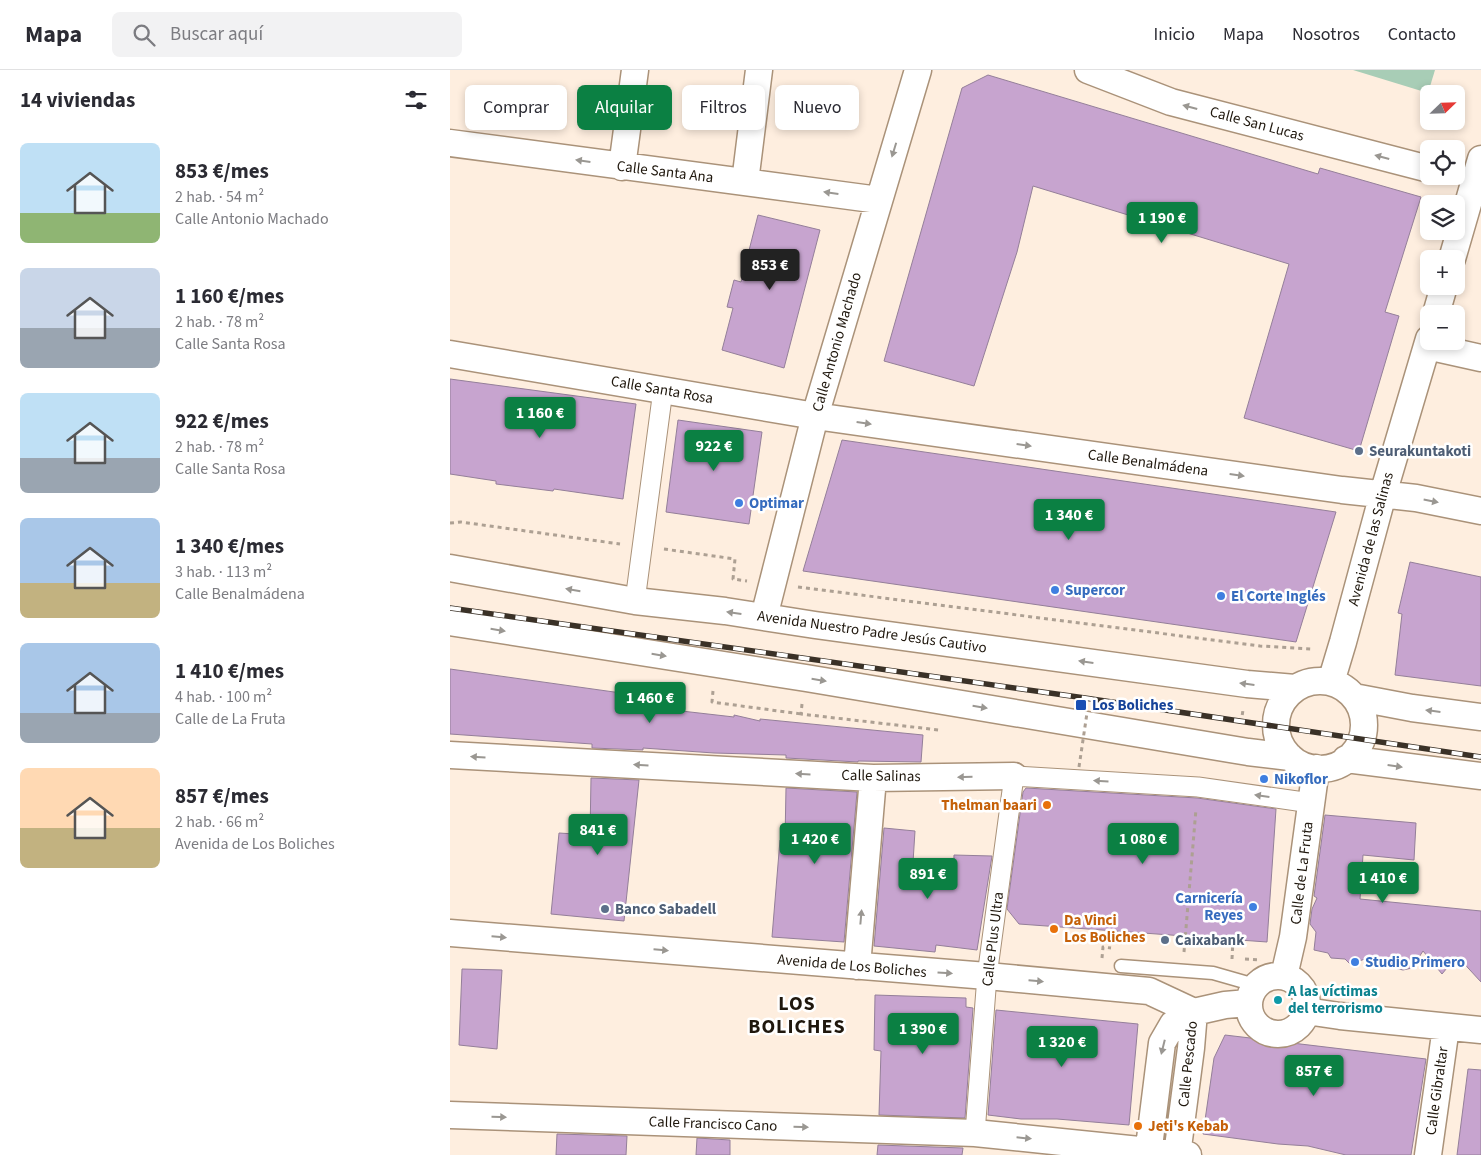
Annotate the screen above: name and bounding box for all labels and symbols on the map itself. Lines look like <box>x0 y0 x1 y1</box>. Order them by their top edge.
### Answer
north arrow <box>1420 85 1465 130</box>
street label: Calle San Lucas <box>1208 101 1306 147</box>
one-way arrow <box>1183 103 1198 111</box>
one-way arrow <box>890 143 898 158</box>
one-way arrow <box>1374 153 1389 161</box>
street label: Calle Santa Ana <box>615 156 715 188</box>
one-way arrow <box>574 157 590 165</box>
one-way arrow <box>822 189 838 197</box>
pin: 1 190 € <box>1116 202 1208 244</box>
pin: 853 € <box>735 248 805 291</box>
street label: Calle Antonio Machado <box>807 270 867 414</box>
street label: Calle Santa Rosa <box>609 371 715 409</box>
pin: 1 160 € <box>494 396 586 439</box>
one-way arrow <box>856 419 872 427</box>
pin: 922 € <box>679 430 749 472</box>
one-way arrow <box>1017 441 1033 449</box>
place label: Seurakuntakoti <box>1369 441 1471 462</box>
street label: Calle Benalmádena <box>1086 444 1210 482</box>
marker: Seurakuntakoti <box>1353 445 1365 457</box>
street label: Avenida de las Salinas <box>1343 470 1399 608</box>
one-way arrow <box>1230 471 1246 479</box>
place label: Optimar <box>749 493 804 514</box>
marker: Optimar <box>733 497 745 509</box>
one-way arrow <box>1423 497 1438 505</box>
pin: 1 340 € <box>1023 498 1115 541</box>
place label: Supercor <box>1065 580 1125 601</box>
marker: Supercor <box>1049 584 1061 596</box>
one-way arrow <box>565 586 581 594</box>
place label: El Corte Inglés <box>1231 586 1326 607</box>
marker: El Corte Inglés <box>1215 590 1227 602</box>
street label: Avenida Nuestro Padre Jesús Cautivo <box>756 605 988 659</box>
one-way arrow <box>726 608 742 616</box>
one-way arrow <box>491 626 507 634</box>
one-way arrow <box>651 651 667 659</box>
one-way arrow <box>1077 658 1093 666</box>
one-way arrow <box>812 677 828 685</box>
one-way arrow <box>1238 680 1254 688</box>
pin: 1 460 € <box>604 682 696 724</box>
place label: Los Boliches <box>1092 695 1174 716</box>
marker: Los Boliches <box>1074 698 1088 712</box>
one-way arrow <box>972 703 988 711</box>
one-way arrow <box>1424 707 1440 715</box>
one-way arrow <box>470 752 486 760</box>
one-way arrow <box>633 761 649 769</box>
one-way arrow <box>1387 762 1403 770</box>
street label: Calle Salinas <box>841 765 921 787</box>
one-way arrow <box>795 769 811 777</box>
place label: Nikoflor <box>1274 769 1328 790</box>
one-way arrow <box>957 773 973 781</box>
marker: Nikoflor <box>1258 773 1270 785</box>
one-way arrow <box>1092 776 1108 784</box>
one-way arrow <box>1254 792 1270 800</box>
place label: Thelman baari <box>941 795 1037 816</box>
marker: Thelman baari <box>1041 799 1053 811</box>
pin: 841 € <box>563 814 633 856</box>
street label: Calle de La Fruta <box>1285 820 1319 926</box>
pin: 1 420 € <box>769 822 861 865</box>
pin: 1 080 € <box>1097 822 1189 865</box>
pin: 891 € <box>893 858 963 900</box>
pin: 1 410 € <box>1337 862 1429 904</box>
place label: Carnicería Reyes <box>1175 888 1243 926</box>
street label: Calle Plus Ultra <box>977 891 1009 987</box>
place label: Banco Sabadell <box>615 899 717 920</box>
marker: Carnicería Reyes <box>1247 901 1259 913</box>
marker: Banco Sabadell <box>599 903 611 915</box>
one-way arrow <box>857 909 865 925</box>
place label: Da Vinci Los Boliches <box>1064 910 1146 948</box>
marker: Da Vinci Los Boliches <box>1048 923 1060 935</box>
place label: Caixabank <box>1175 930 1245 951</box>
one-way arrow <box>491 933 507 941</box>
marker: Caixabank <box>1159 934 1171 946</box>
one-way arrow <box>653 946 669 954</box>
street label: Avenida de Los Boliches <box>777 949 927 983</box>
place label: Studio Primero <box>1365 952 1465 973</box>
marker: Studio Primero <box>1349 956 1361 968</box>
one-way arrow <box>937 969 953 977</box>
one-way arrow <box>1028 977 1044 985</box>
place label: A las víctimas del terrorismo <box>1287 981 1383 1019</box>
district label: LOS BOLICHES <box>748 990 846 1041</box>
marker: A las víctimas del terrorismo <box>1272 994 1284 1006</box>
pin: 1 390 € <box>877 1012 969 1055</box>
street label: Calle Pescado <box>1173 1020 1203 1108</box>
pin: 1 320 € <box>1016 1026 1108 1068</box>
one-way arrow <box>1159 1039 1167 1054</box>
street label: Calle Gibraltar <box>1420 1045 1454 1137</box>
pin: 857 € <box>1279 1054 1349 1097</box>
street label: Calle Francisco Cano <box>648 1111 778 1137</box>
one-way arrow <box>491 1113 507 1121</box>
place label: Jeti's Kebab <box>1148 1116 1229 1137</box>
marker: Jeti's Kebab <box>1132 1120 1144 1132</box>
one-way arrow <box>793 1123 809 1131</box>
one-way arrow <box>1016 1134 1032 1142</box>

